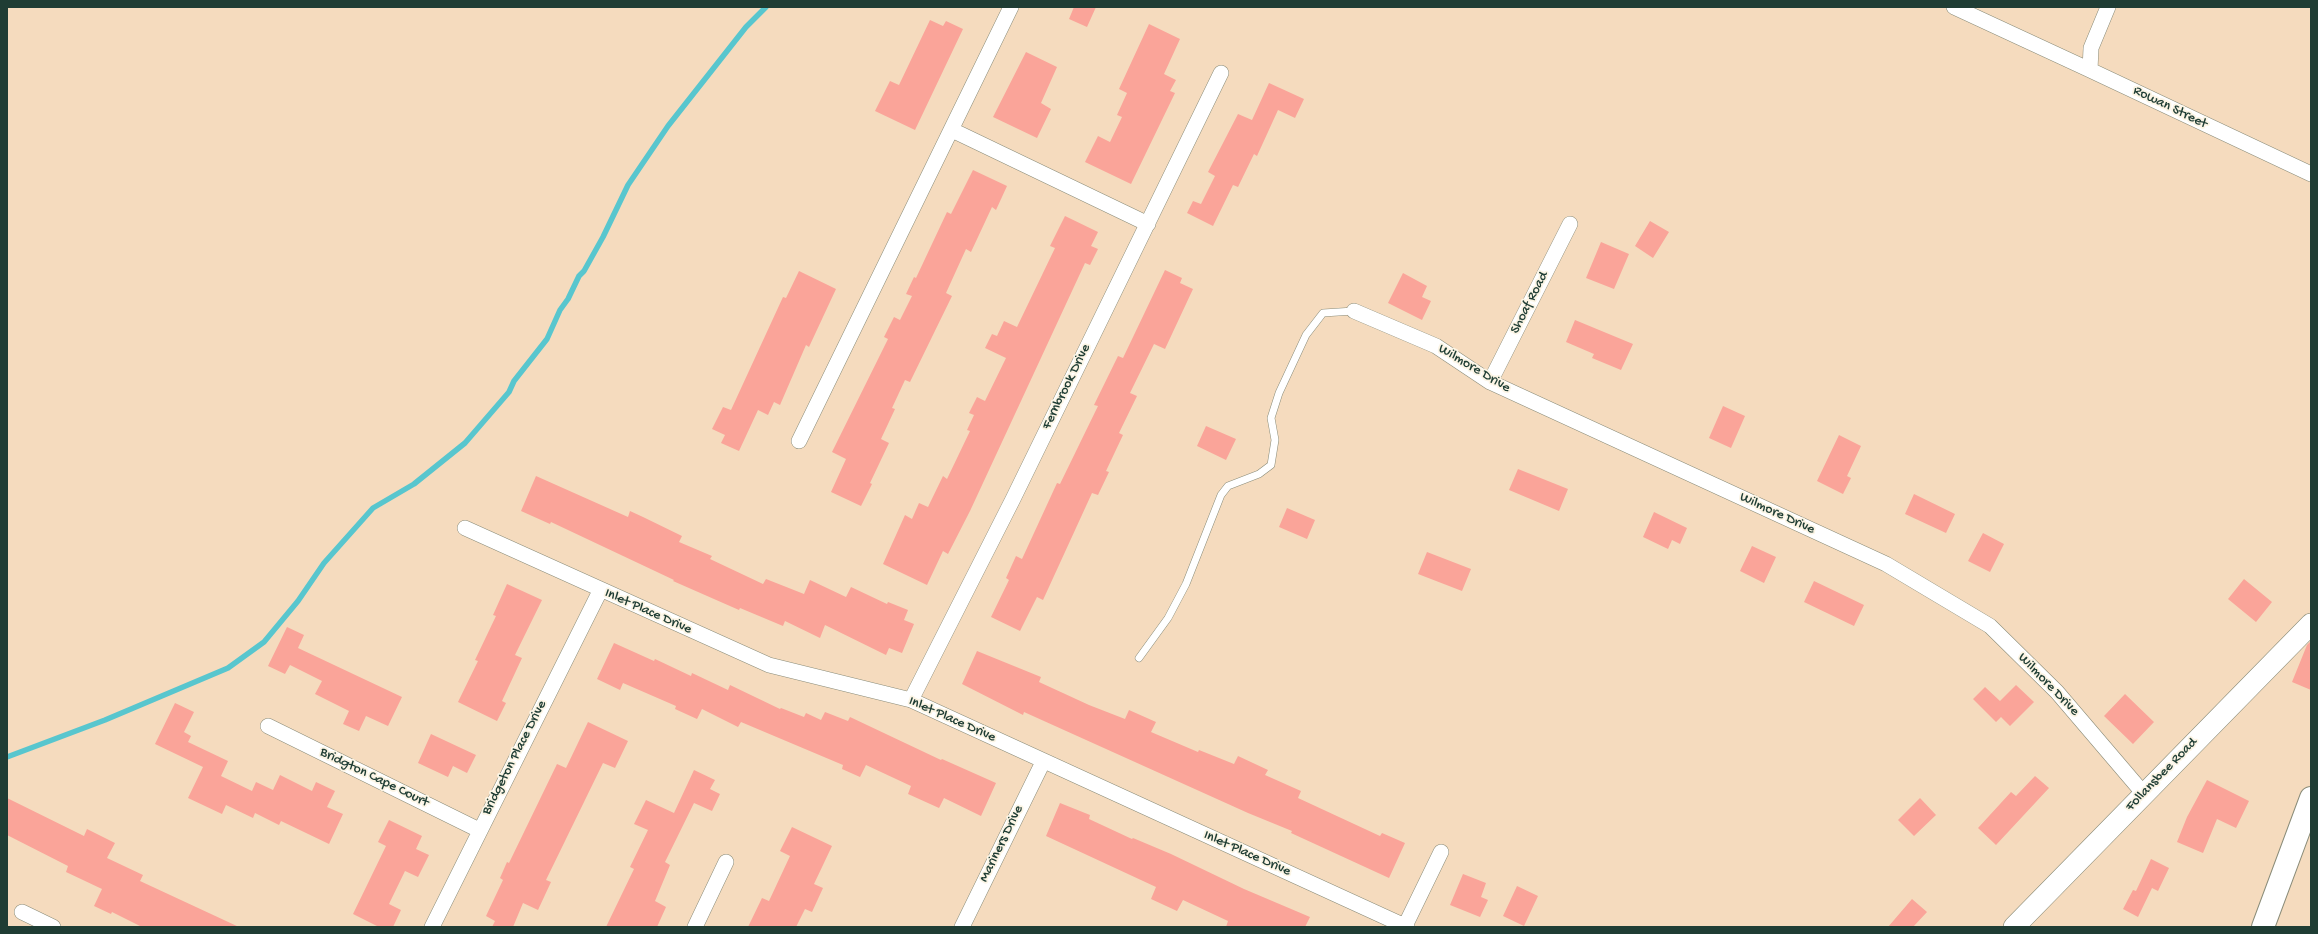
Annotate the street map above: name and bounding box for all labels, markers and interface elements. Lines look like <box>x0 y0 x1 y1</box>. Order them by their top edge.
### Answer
street label: Rowan Street <box>2130 83 2210 133</box>
street label: Shoaf Road <box>1507 269 1553 337</box>
street label: Wilmore Drive <box>1435 341 1513 397</box>
street label: Fernbrook Drive <box>1039 342 1095 432</box>
street label: Wilmore Drive <box>1737 489 1817 539</box>
street label: Inlet Place Drive <box>602 585 694 639</box>
street label: Wilmore Drive <box>2014 650 2082 720</box>
street label: Inlet Place Drive <box>906 693 998 747</box>
street label: Bridgeton Place Drive <box>479 698 551 818</box>
street label: Follansbee Road <box>2123 735 2201 815</box>
street label: Bridgton Cape Court <box>317 744 431 812</box>
street label: Mariners Drive <box>976 803 1028 885</box>
street label: Inlet Place Drive <box>1201 827 1293 881</box>

